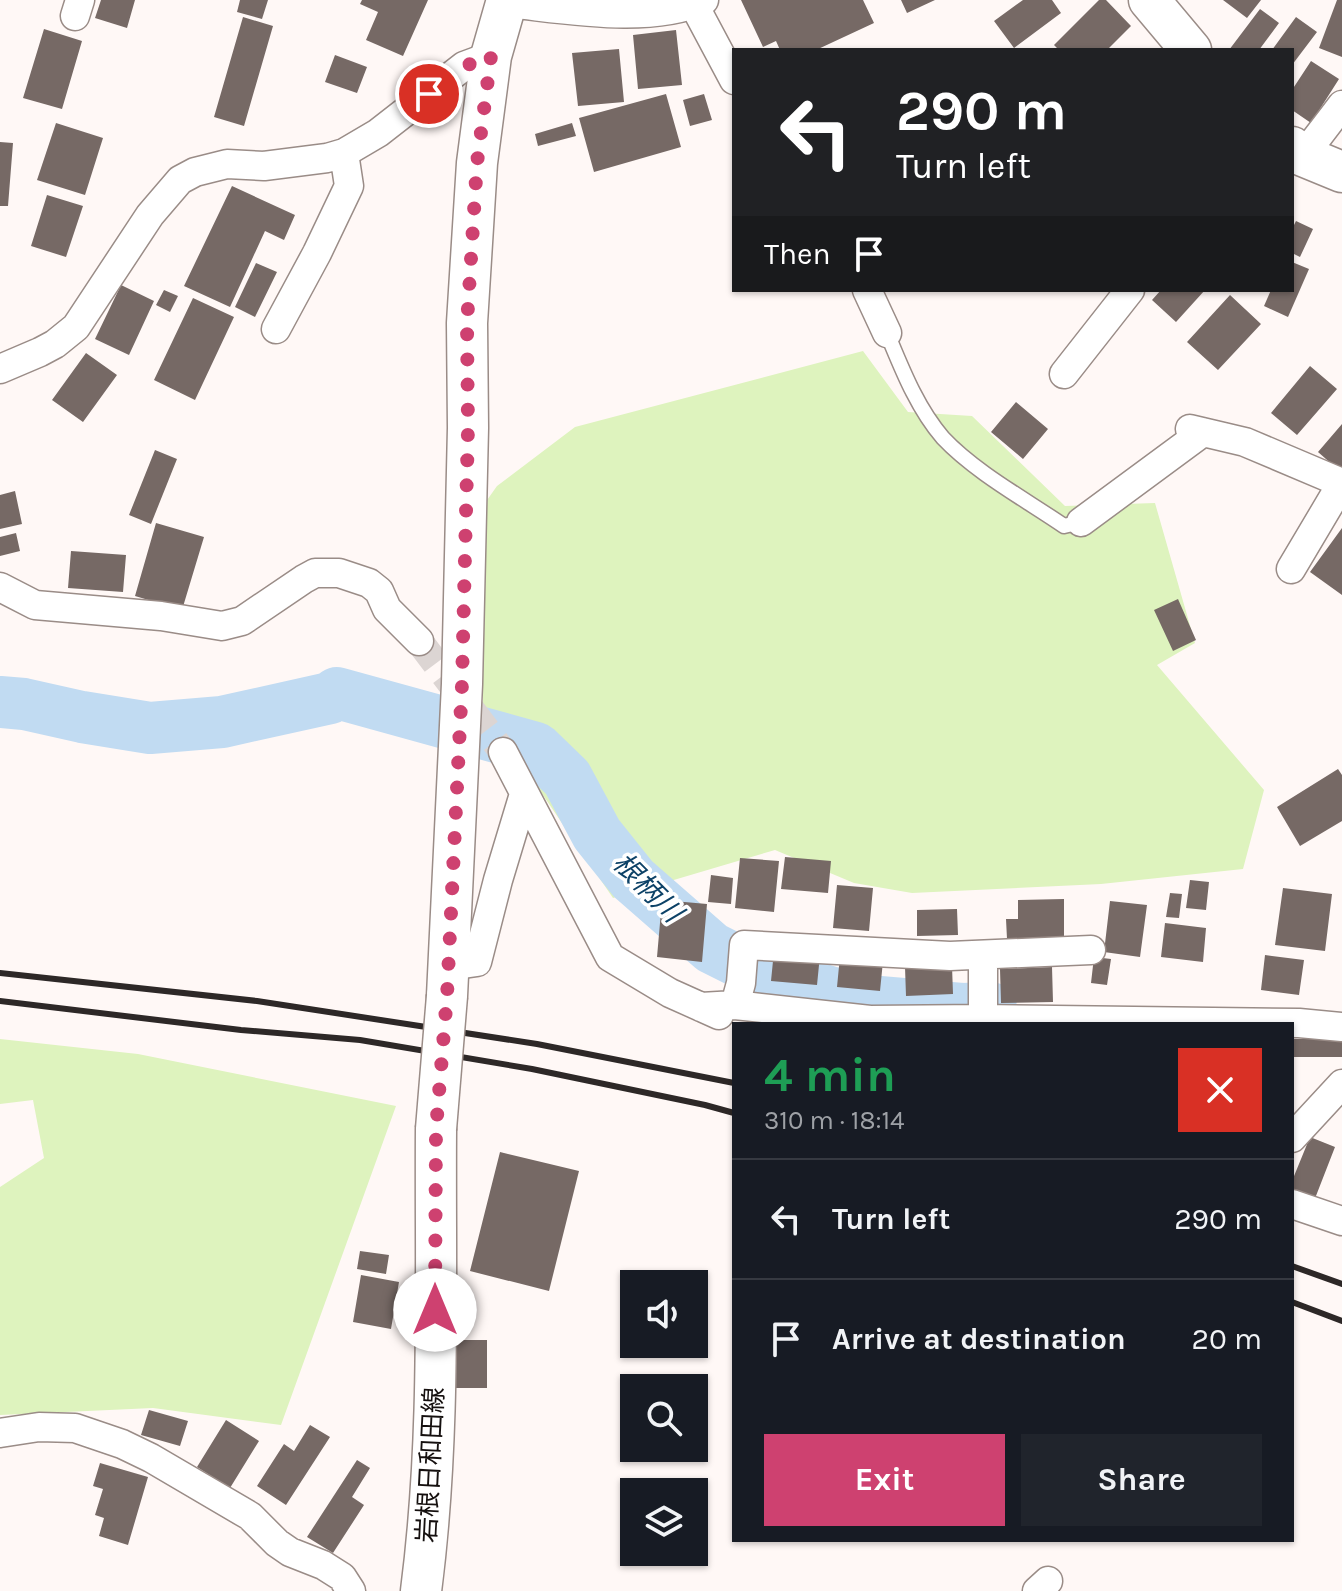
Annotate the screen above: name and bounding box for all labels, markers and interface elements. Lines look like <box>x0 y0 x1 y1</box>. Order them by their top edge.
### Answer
pin <box>395 60 463 128</box>
icon: arrive <box>407 72 451 116</box>
text: 290 m <box>896 78 1067 143</box>
icon: left <box>764 80 868 184</box>
text: Turn left <box>896 145 1031 187</box>
icon: arrive <box>847 232 891 276</box>
text: Then <box>764 236 831 272</box>
water label: 根柄川 <box>606 846 691 931</box>
text: 4 min <box>764 1047 896 1103</box>
button: close <box>1178 1048 1262 1132</box>
text: 310 m · 18:14 <box>764 1105 905 1136</box>
icon: left <box>764 1197 808 1241</box>
text: Turn left <box>832 1201 950 1237</box>
text: 290 m <box>1174 1201 1262 1237</box>
position arrow <box>393 1268 477 1352</box>
map controls <box>620 1270 708 1566</box>
button: sound <box>620 1270 708 1358</box>
icon: arrive <box>764 1317 808 1361</box>
text: Arrive at destination <box>832 1321 1126 1357</box>
text: 20 m <box>1192 1321 1262 1357</box>
button: search <box>620 1374 708 1462</box>
street label: 岩根日和田線 <box>411 1386 450 1544</box>
button: Exit <box>764 1434 1005 1526</box>
button: Share <box>1021 1434 1262 1526</box>
button: layers <box>620 1478 708 1566</box>

